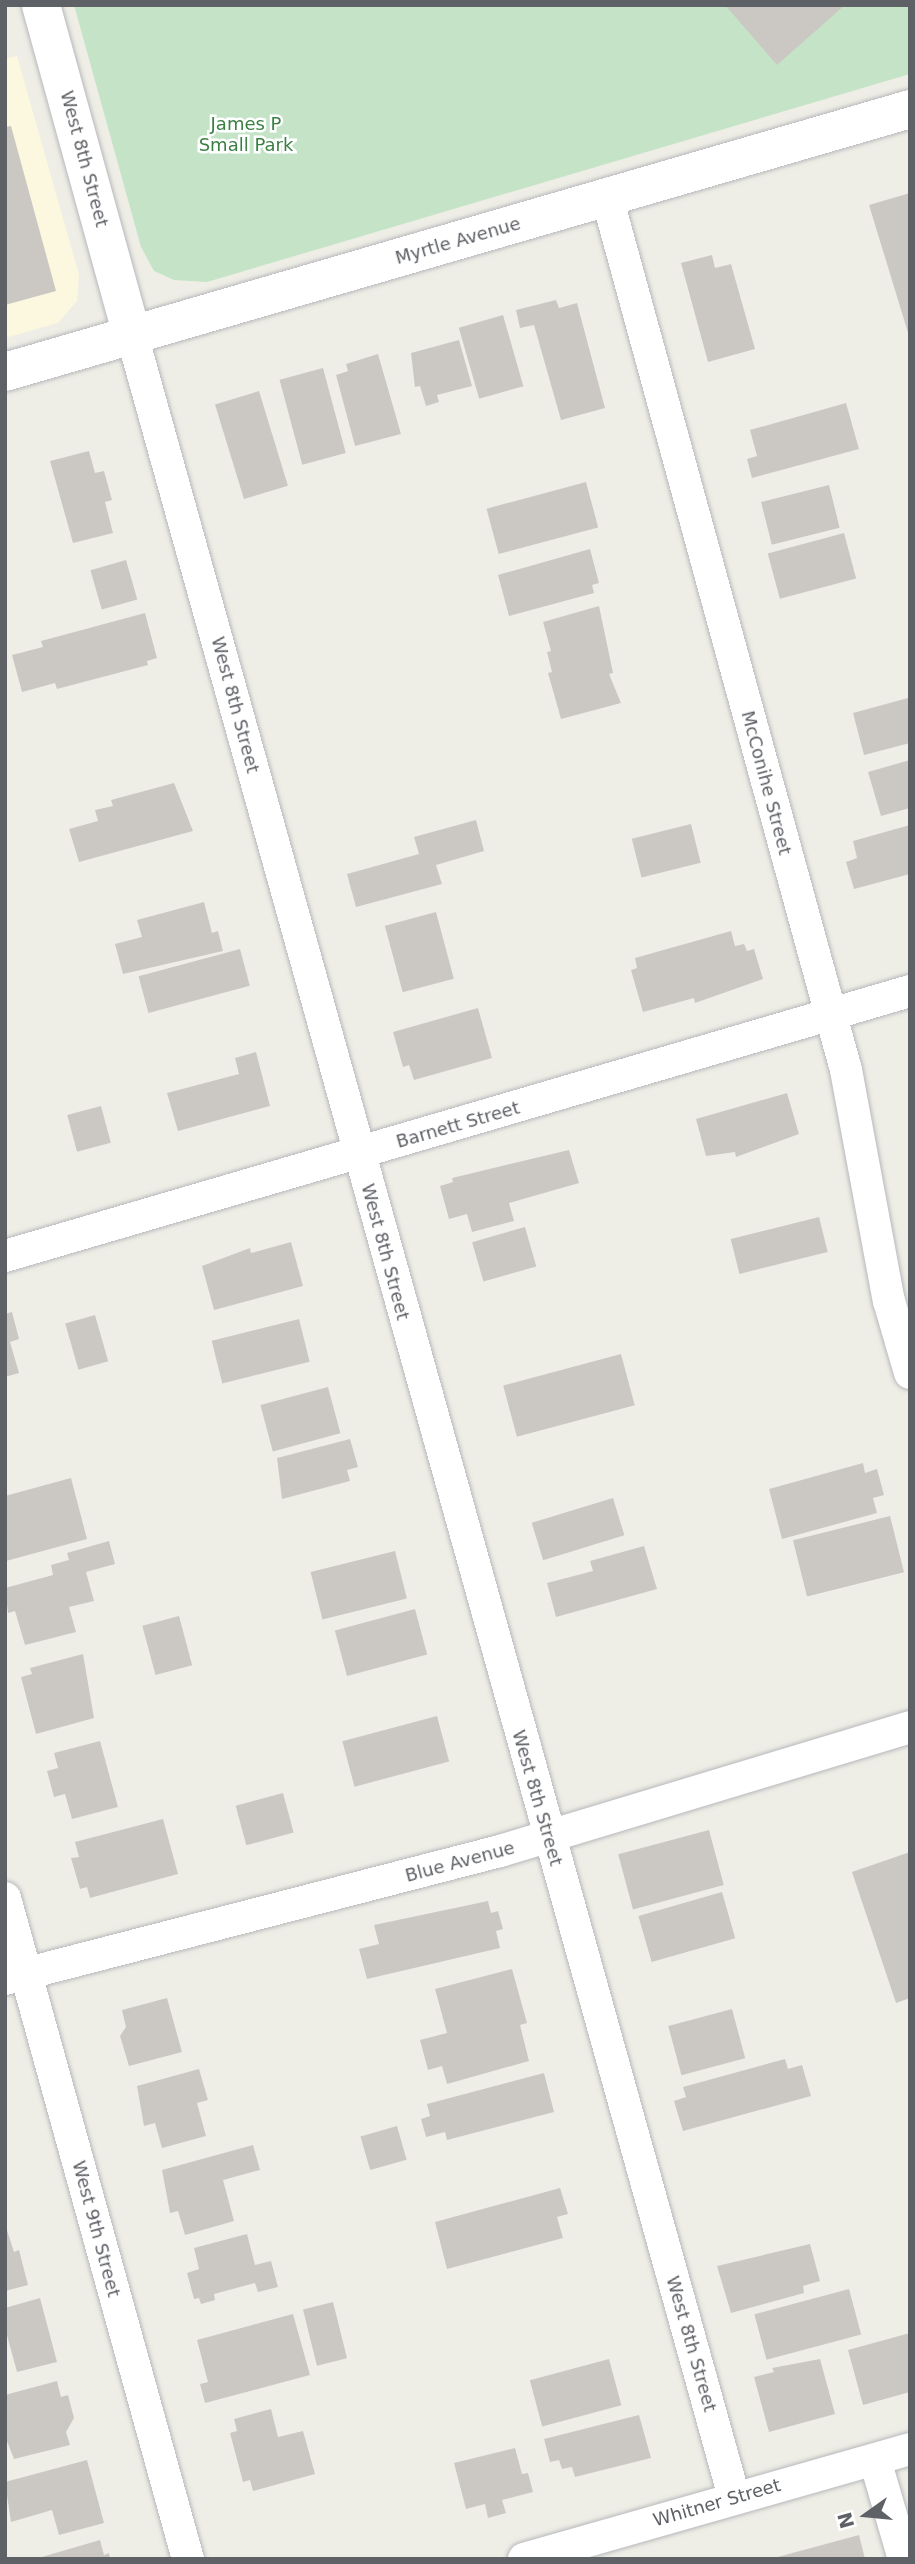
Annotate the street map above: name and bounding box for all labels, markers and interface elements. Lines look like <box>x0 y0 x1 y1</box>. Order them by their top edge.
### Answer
street label: West 8th Street <box>55 88 113 230</box>
park label: James P Small Park <box>199 114 293 156</box>
street label: Myrtle Avenue <box>393 213 523 269</box>
street label: West 8th Street <box>206 634 264 776</box>
street label: McConihe Street <box>736 709 796 857</box>
street label: Barnett Street <box>394 1097 522 1153</box>
street label: West 8th Street <box>356 1181 414 1323</box>
street label: West 8th Street <box>507 1728 567 1868</box>
street label: Blue Avenue <box>403 1837 517 1887</box>
street label: West 9th Street <box>67 2158 125 2300</box>
street label: West 8th Street <box>661 2274 721 2414</box>
street label: Whitner Street <box>651 2474 783 2532</box>
north arrow <box>831 2480 901 2550</box>
text: N <box>833 2510 858 2531</box>

